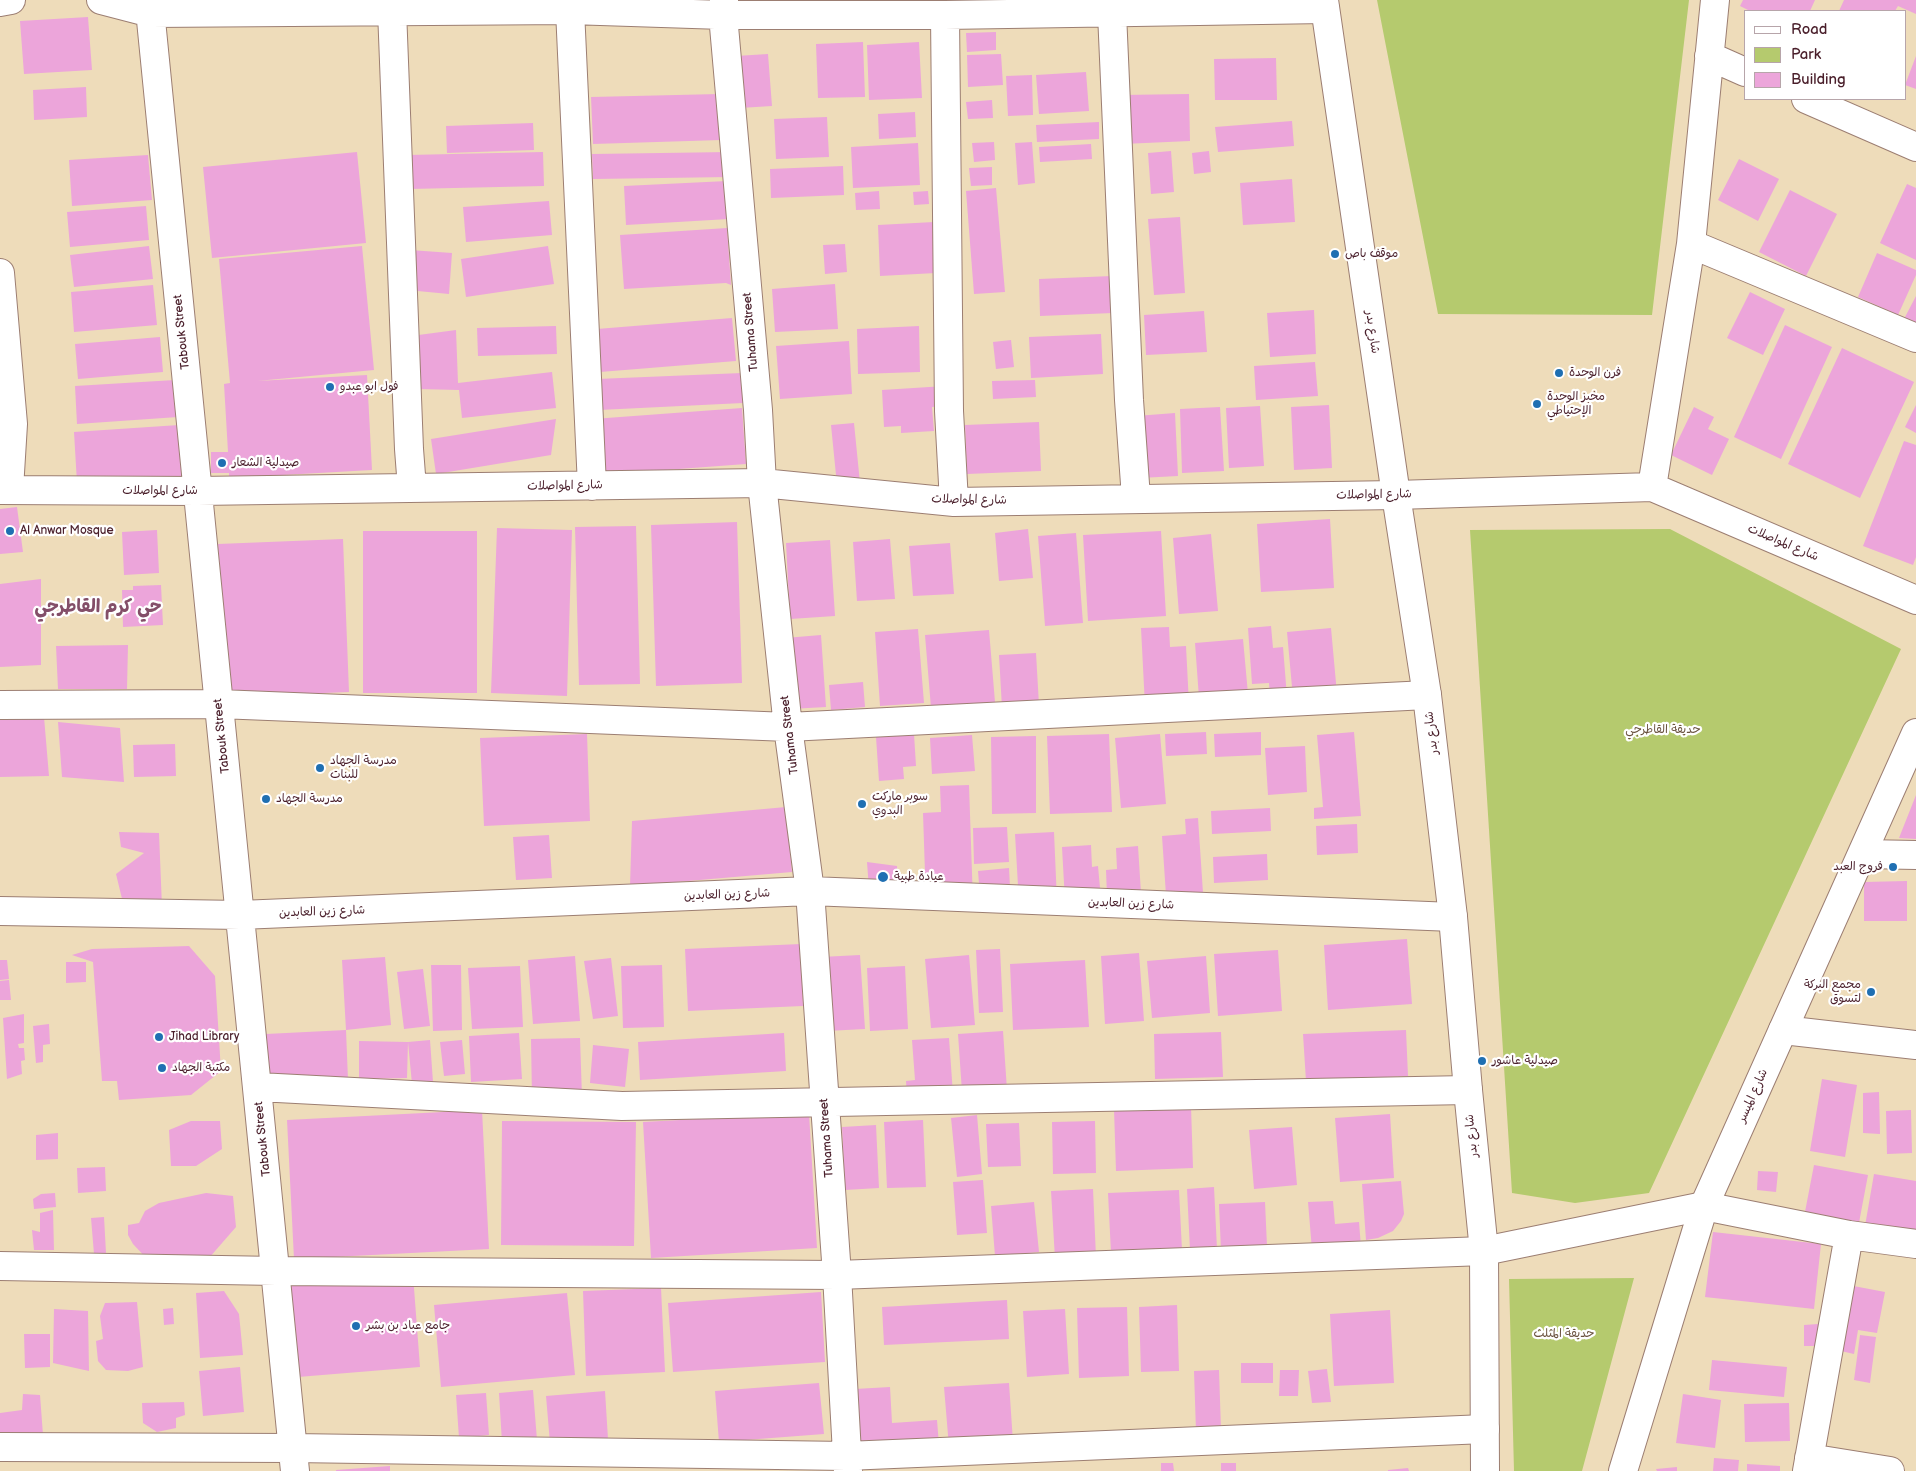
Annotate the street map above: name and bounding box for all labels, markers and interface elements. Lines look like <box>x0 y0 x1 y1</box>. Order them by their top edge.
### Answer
legend <box>1744 10 1906 100</box>
text: Road <box>1791 20 1827 39</box>
text: Park <box>1791 45 1821 64</box>
text: Building <box>1791 70 1846 89</box>
place label: موقف باص <box>1345 247 1398 261</box>
marker: موقف باص <box>1329 248 1341 260</box>
street label: Tuhama Street <box>740 292 762 372</box>
street label: Tabouk Street <box>171 294 193 370</box>
street label: شارع بدر <box>1362 310 1382 354</box>
place label: فرن الوحدة <box>1569 366 1621 380</box>
marker: فرن الوحدة <box>1553 367 1565 379</box>
place label: فول ابو عبدو <box>340 380 399 394</box>
marker: فول ابو عبدو <box>324 381 336 393</box>
place label: مخبز الوحدة الإحتياطي <box>1547 390 1605 418</box>
marker: مخبز الوحدة الإحتياطي <box>1531 398 1543 410</box>
place label: صيدلية الشعار <box>232 456 299 470</box>
marker: صيدلية الشعار <box>216 457 228 469</box>
street label: شارع المواصلات <box>527 478 603 494</box>
street label: شارع المواصلات <box>122 484 198 498</box>
street label: شارع المواصلات <box>1336 487 1412 503</box>
street label: شارع المواصلات <box>931 492 1007 508</box>
street label: شارع المواصلات <box>1745 522 1821 564</box>
place label: Al Anwar Mosque <box>20 524 114 538</box>
marker: Al Anwar Mosque <box>4 525 16 537</box>
district label: حي كرم القاطرجي <box>34 596 162 618</box>
street label: Tuhama Street <box>778 695 802 775</box>
street label: Tabouk Street <box>211 698 233 774</box>
street label: شارع بدر <box>1422 711 1442 755</box>
park label: حديقة القاطرجي <box>1625 723 1701 737</box>
place label: مدرسة الجهاد للبنات <box>330 754 397 782</box>
marker: مدرسة الجهاد للبنات <box>314 762 326 774</box>
place label: سوبر ماركت البدوي <box>872 790 928 818</box>
place label: مدرسة الجهاد <box>276 792 343 806</box>
marker: مدرسة الجهاد <box>260 793 272 805</box>
marker: سوبر ماركت البدوي <box>856 798 868 810</box>
place label: فروج العبد <box>1833 860 1883 874</box>
marker: فروج العبد <box>1887 861 1899 873</box>
marker: عيادة طبية <box>876 870 890 884</box>
place label: عيادة طبية <box>894 870 944 884</box>
street label: شارع زين العابدين <box>684 886 770 904</box>
street label: شارع زين العابدين <box>1088 895 1174 913</box>
street label: شارع زين العابدين <box>279 903 365 921</box>
place label: مجمع البركة لتسوق <box>1804 978 1861 1006</box>
marker: مجمع البركة لتسوق <box>1865 986 1877 998</box>
place label: Jihad Library <box>169 1030 240 1044</box>
marker: Jihad Library <box>153 1031 165 1043</box>
place label: صيدلية عاشور <box>1492 1054 1558 1068</box>
marker: صيدلية عاشور <box>1476 1055 1488 1067</box>
place label: مكتبة الجهاد <box>172 1061 230 1075</box>
marker: مكتبة الجهاد <box>156 1062 168 1074</box>
street label: شارع الميسر <box>1735 1067 1771 1125</box>
street label: Tuhama Street <box>817 1098 837 1178</box>
street label: Tabouk Street <box>252 1101 274 1177</box>
street label: شارع بدر <box>1463 1114 1481 1158</box>
place label: جامع عباد بن بشر <box>366 1319 450 1333</box>
marker: جامع عباد بن بشر <box>350 1320 362 1332</box>
park label: حديقة المثلث <box>1534 1327 1594 1341</box>

